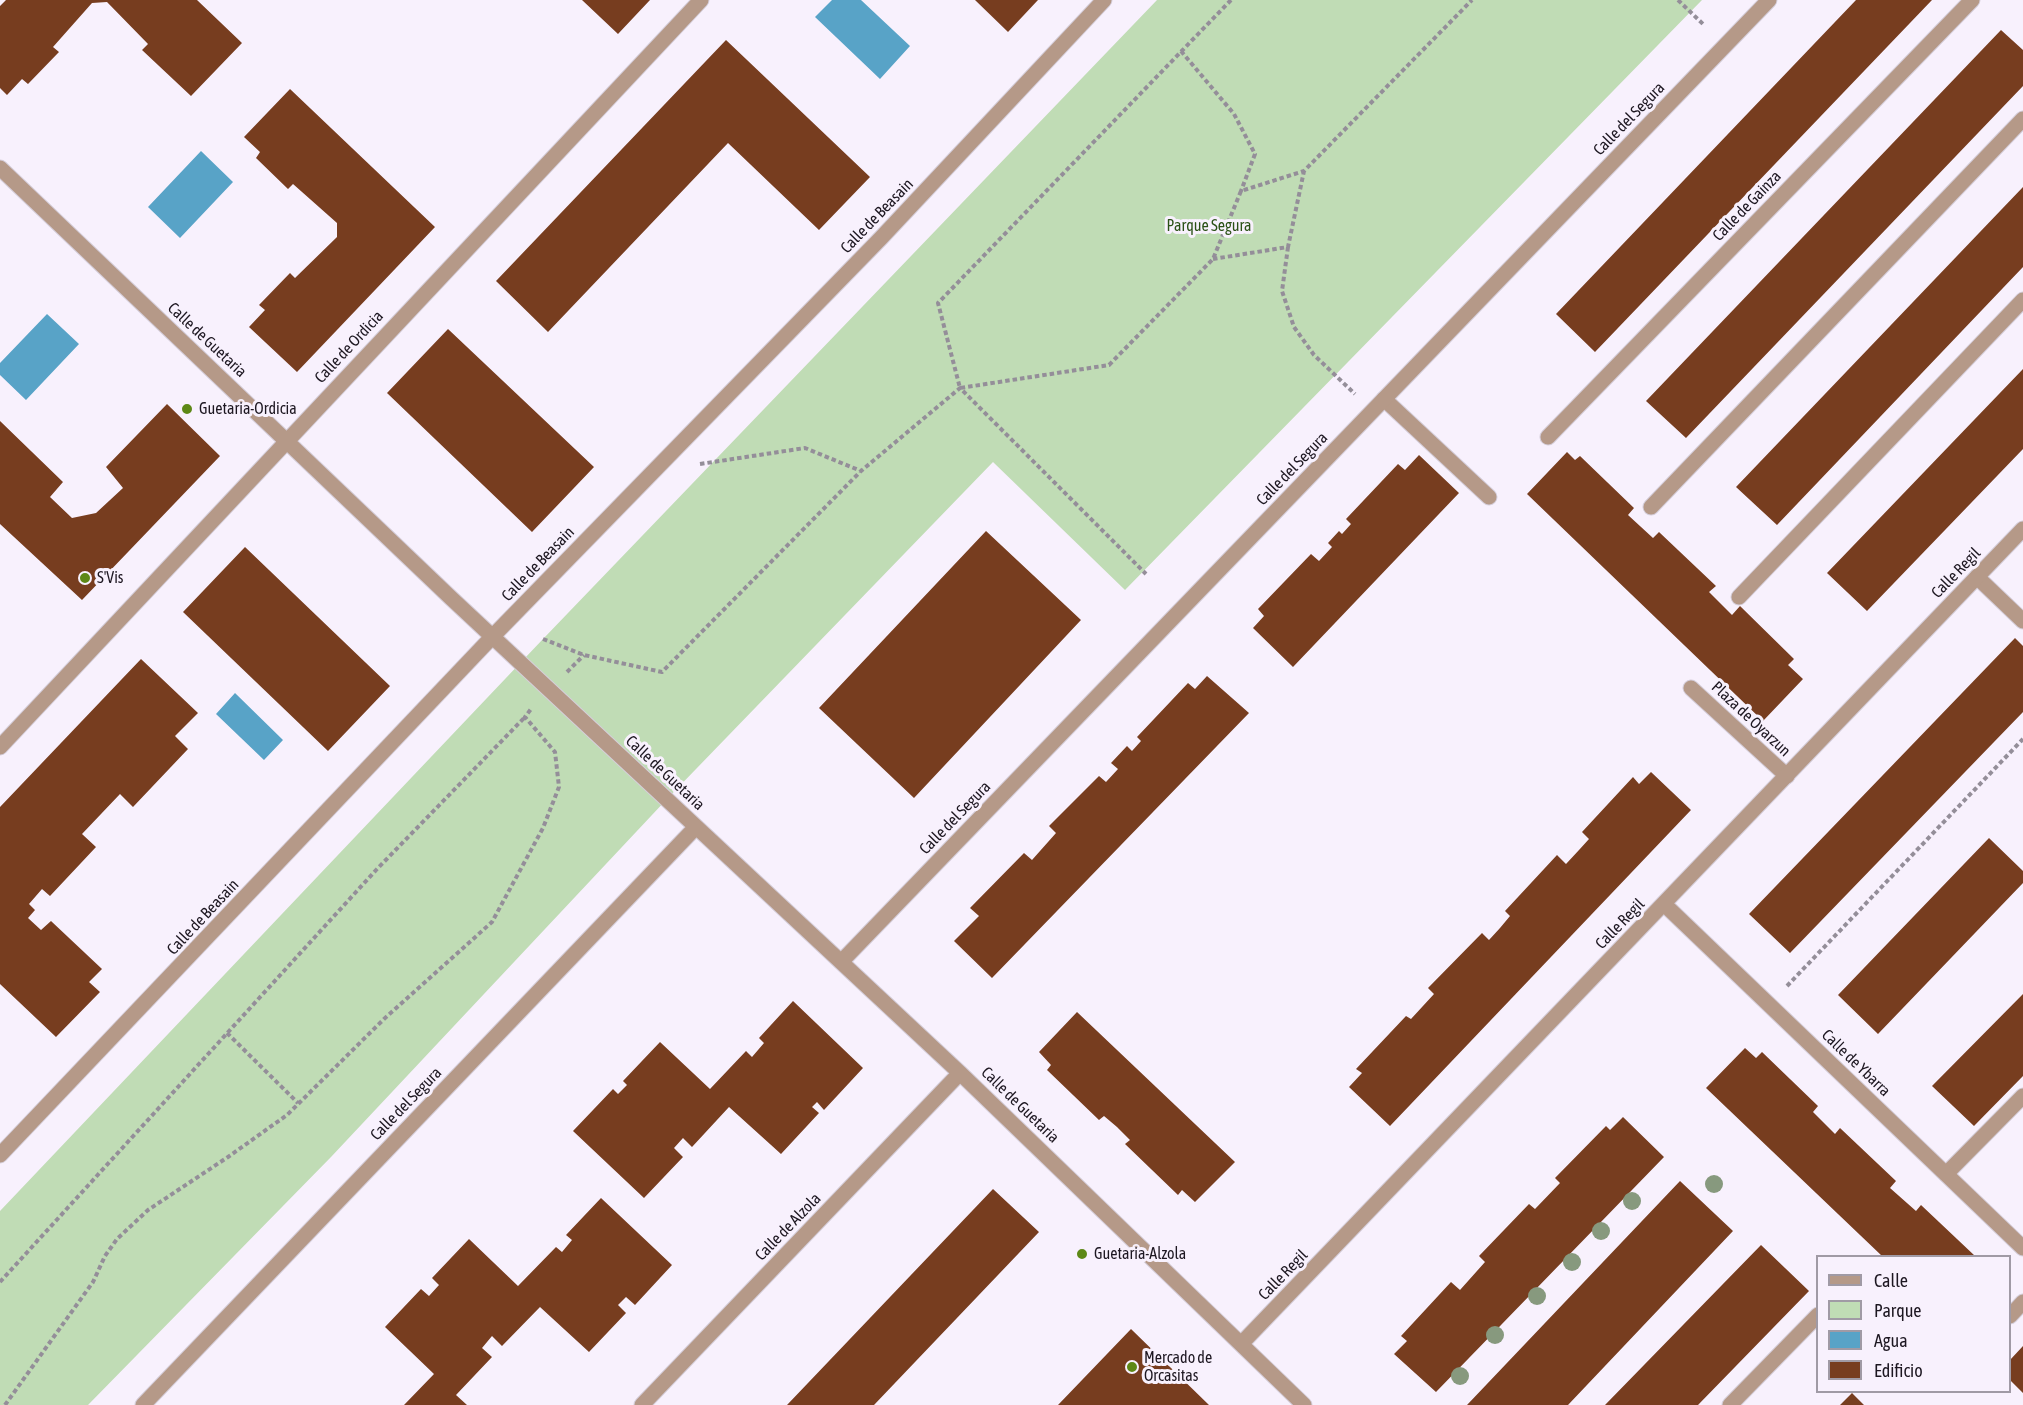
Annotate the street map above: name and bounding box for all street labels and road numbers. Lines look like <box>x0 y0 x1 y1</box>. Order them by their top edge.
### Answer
street label: Calle del Segura <box>1589 78 1669 160</box>
street label: Calle de Gainza <box>1709 167 1785 245</box>
street label: Calle de Beasain <box>837 175 917 257</box>
street label: Calle de Guetaria <box>164 299 250 381</box>
street label: Calle de Ordicia <box>311 307 387 387</box>
street label: Calle del Segura <box>1252 428 1332 510</box>
street label: Calle de Beasain <box>498 523 578 605</box>
street label: Calle Regil <box>1927 544 1985 602</box>
street label: Plaza de Oyarzun <box>1707 677 1795 761</box>
street label: Calle de Guetaria <box>622 732 708 814</box>
street label: Calle del Segura <box>915 777 995 859</box>
street label: Calle de Beasain <box>163 875 243 959</box>
street label: Calle Regil <box>1591 895 1649 953</box>
street label: Calle de Ybarra <box>1818 1025 1894 1101</box>
street label: Calle del Segura <box>366 1063 446 1145</box>
street label: Calle de Guetaria <box>977 1063 1063 1147</box>
street label: Calle de Alzola <box>751 1189 825 1265</box>
street label: Calle Regil <box>1254 1246 1312 1304</box>

